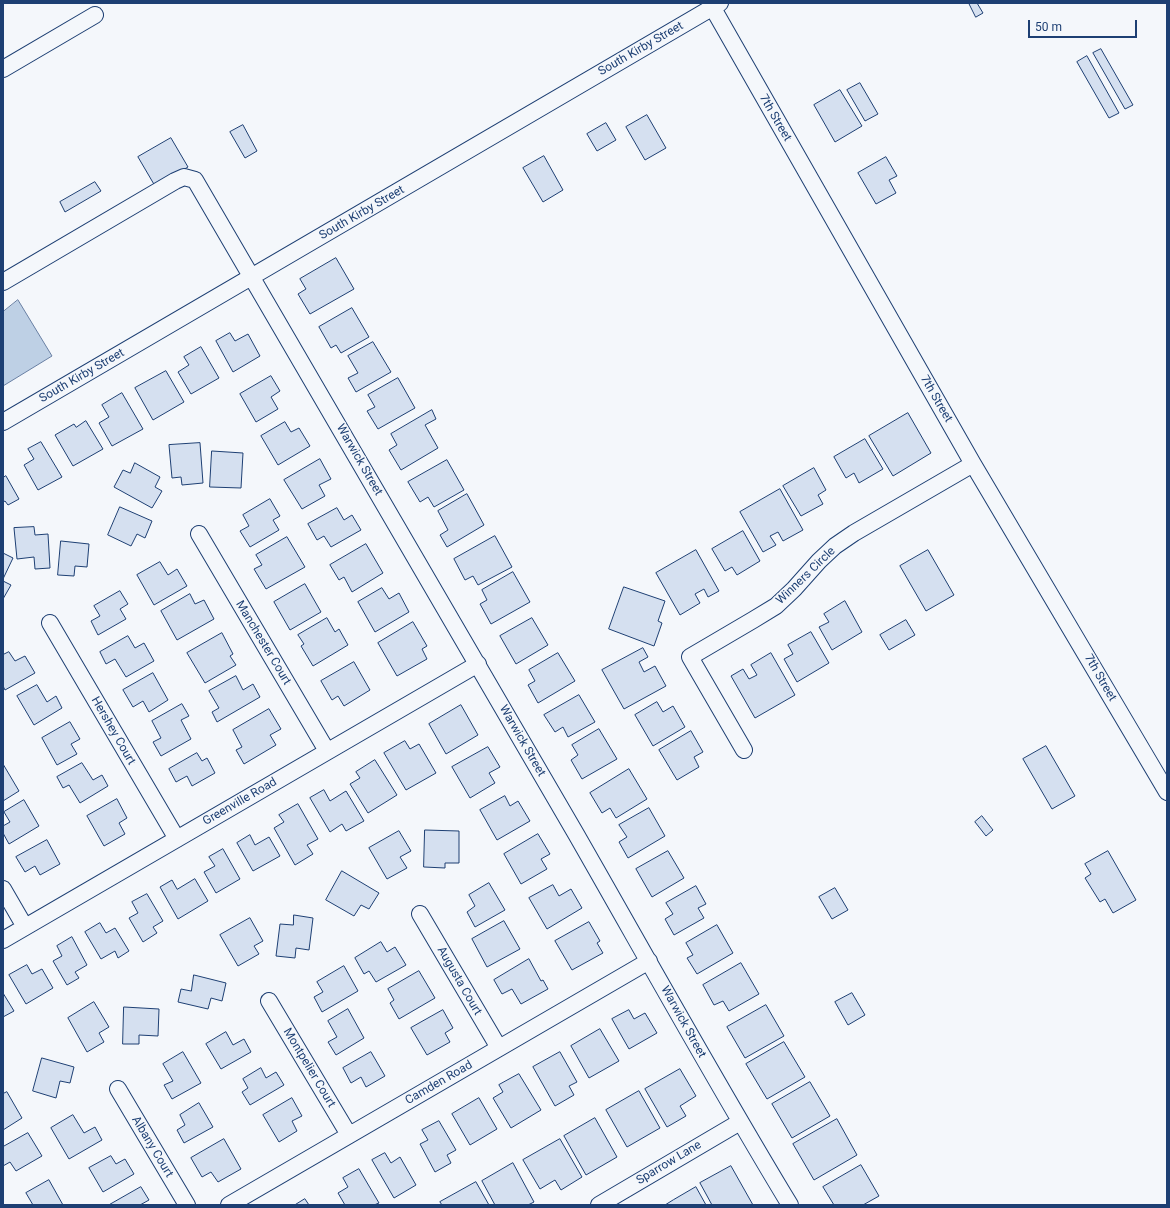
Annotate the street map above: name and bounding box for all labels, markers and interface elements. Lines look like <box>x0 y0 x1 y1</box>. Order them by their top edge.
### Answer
scale bar <box>1030 12 1139 38</box>
street label: South Kirby Street <box>596 19 686 79</box>
text: 50 m <box>1035 20 1062 34</box>
street label: 7th Street <box>756 92 794 144</box>
street label: South Kirby Street <box>317 183 407 243</box>
street label: South Kirby Street <box>37 346 127 406</box>
street label: 7th Street <box>917 373 955 425</box>
street label: Warwick Street <box>333 422 385 498</box>
street label: Winners Circle <box>773 544 839 608</box>
street label: Manchester Court <box>232 598 294 688</box>
street label: 7th Street <box>1081 652 1119 704</box>
street label: Hershey Court <box>88 694 138 768</box>
street label: Warwick Street <box>496 703 548 779</box>
street label: Greenville Road <box>200 775 280 829</box>
street label: Augusta Court <box>434 944 484 1018</box>
street label: Warwick Street <box>657 983 709 1061</box>
street label: Montpelier Court <box>280 1026 338 1110</box>
street label: Camden Road <box>403 1058 475 1108</box>
street label: Albany Court <box>128 1114 176 1180</box>
street label: Sparrow Lane <box>634 1138 704 1188</box>

